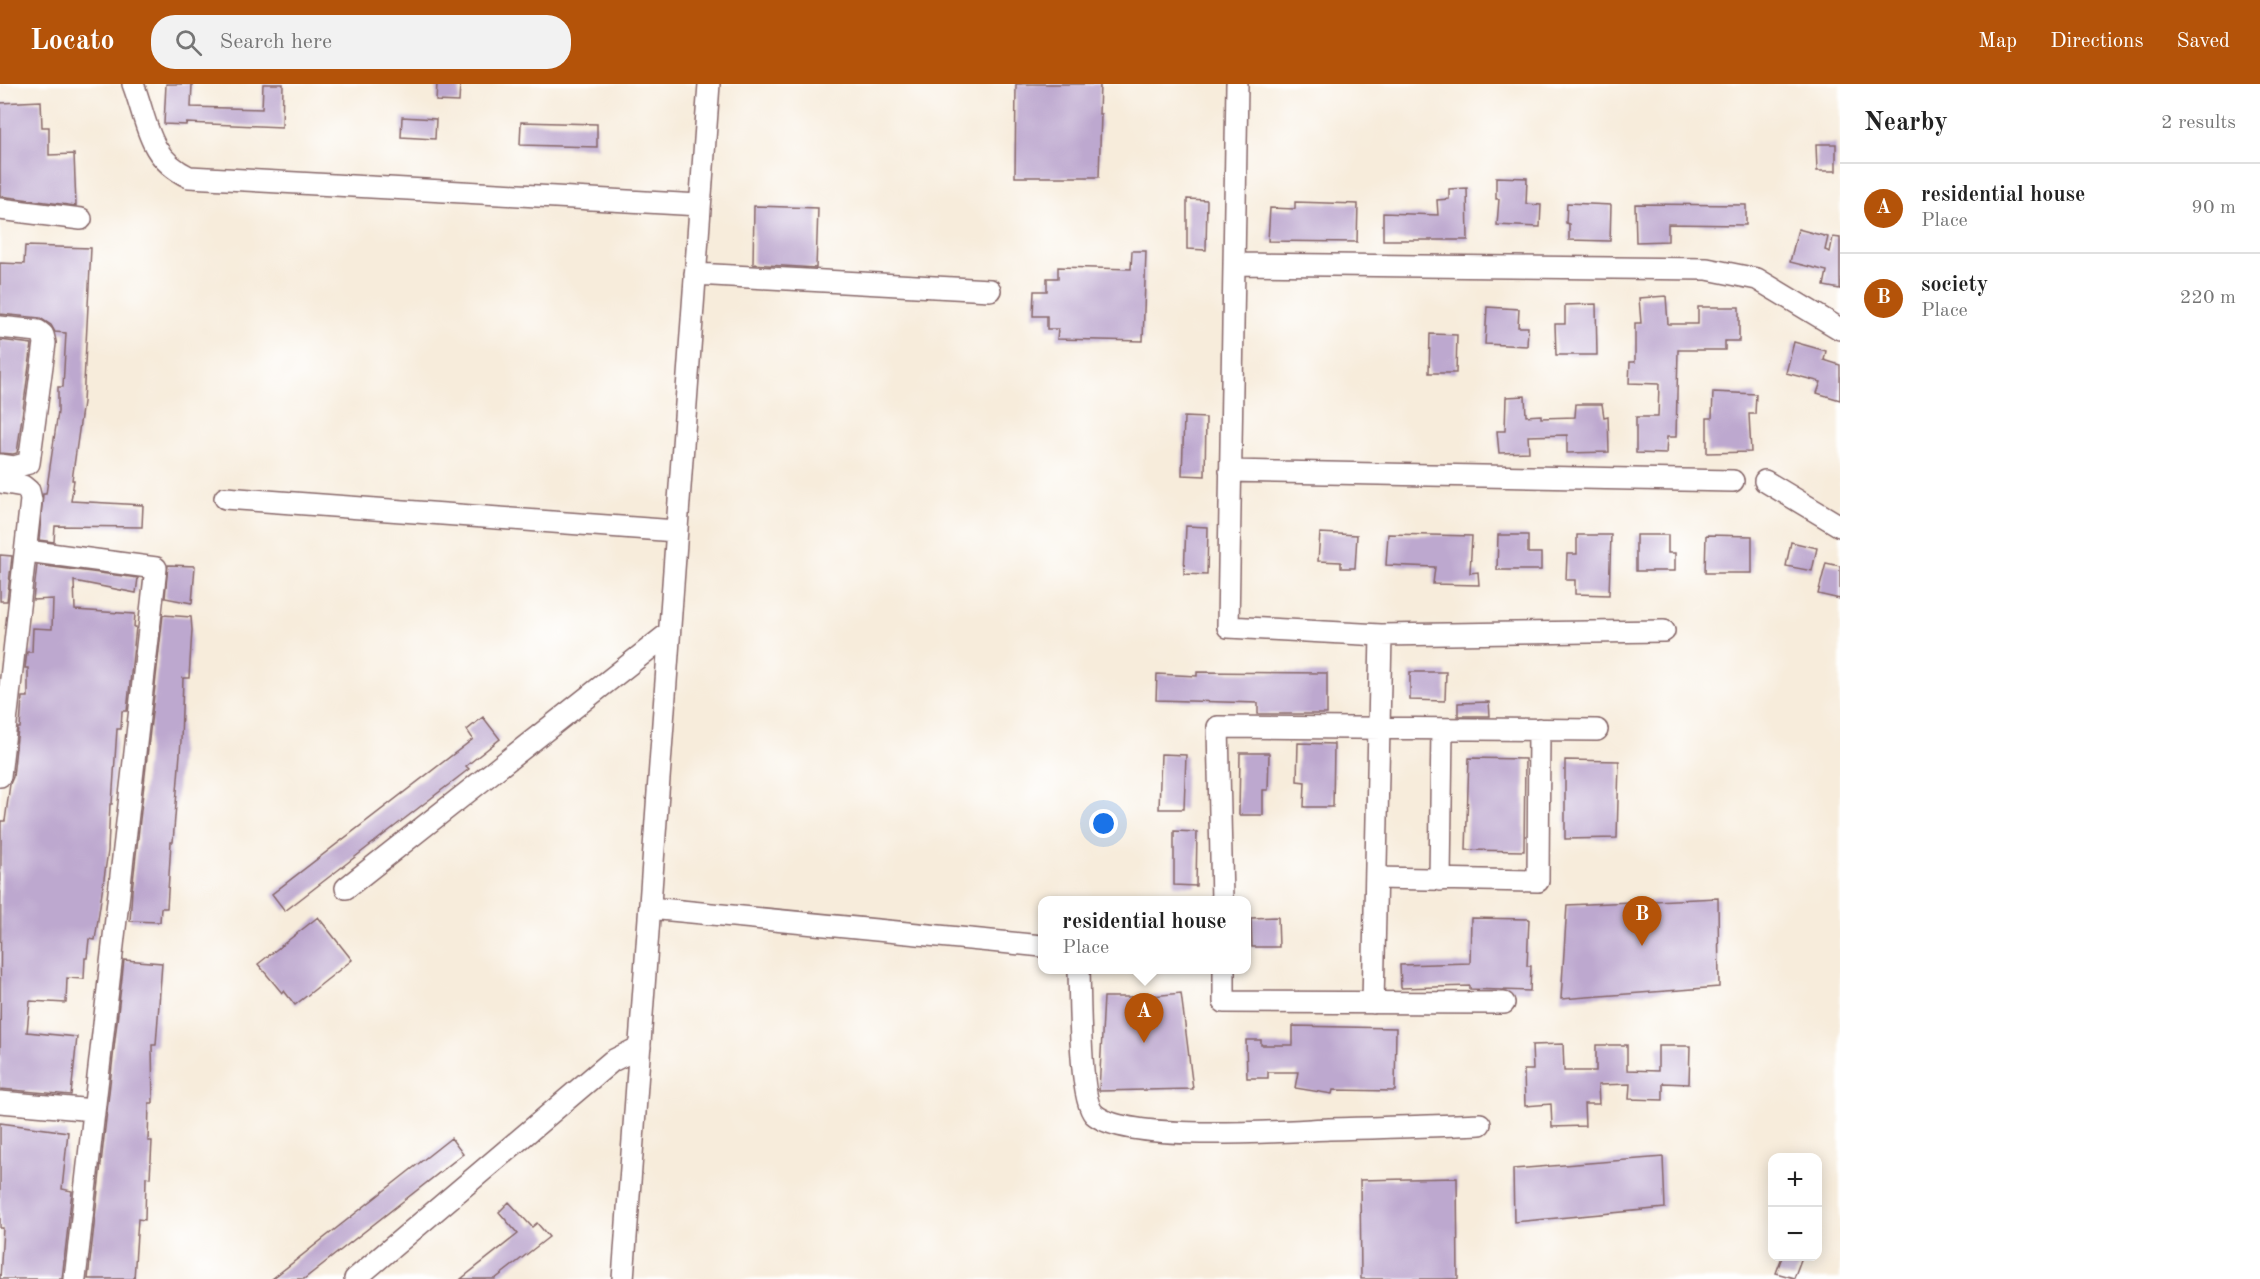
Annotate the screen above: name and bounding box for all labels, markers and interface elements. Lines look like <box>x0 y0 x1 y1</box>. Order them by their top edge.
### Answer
search box <box>151 15 571 69</box>
icon: search <box>172 26 205 59</box>
text: Locato <box>30 28 115 56</box>
text: Search here <box>220 31 332 53</box>
text: Map <box>1978 31 2017 52</box>
text: Directions <box>2050 31 2144 52</box>
text: Saved <box>2177 31 2230 52</box>
text: Nearby <box>1864 110 1948 136</box>
text: 2 results <box>2161 113 2236 133</box>
text: residential house <box>1921 184 2085 206</box>
text: A <box>1876 198 1891 218</box>
text: 90 m <box>2191 198 2236 218</box>
text: Place <box>1921 211 1968 231</box>
text: society <box>1921 274 1988 296</box>
text: B <box>1876 288 1891 308</box>
text: 220 m <box>2180 288 2236 308</box>
text: Place <box>1921 301 1968 321</box>
your location <box>1089 809 1118 838</box>
popup <box>1038 896 1251 974</box>
pin: B <box>1622 896 1662 946</box>
text: residential house <box>1062 911 1227 933</box>
text: Place <box>1062 938 1109 958</box>
pin: A <box>1124 994 1164 1043</box>
map controls <box>1768 1153 1822 1261</box>
button: + <box>1768 1153 1822 1207</box>
button: − <box>1768 1207 1822 1261</box>

